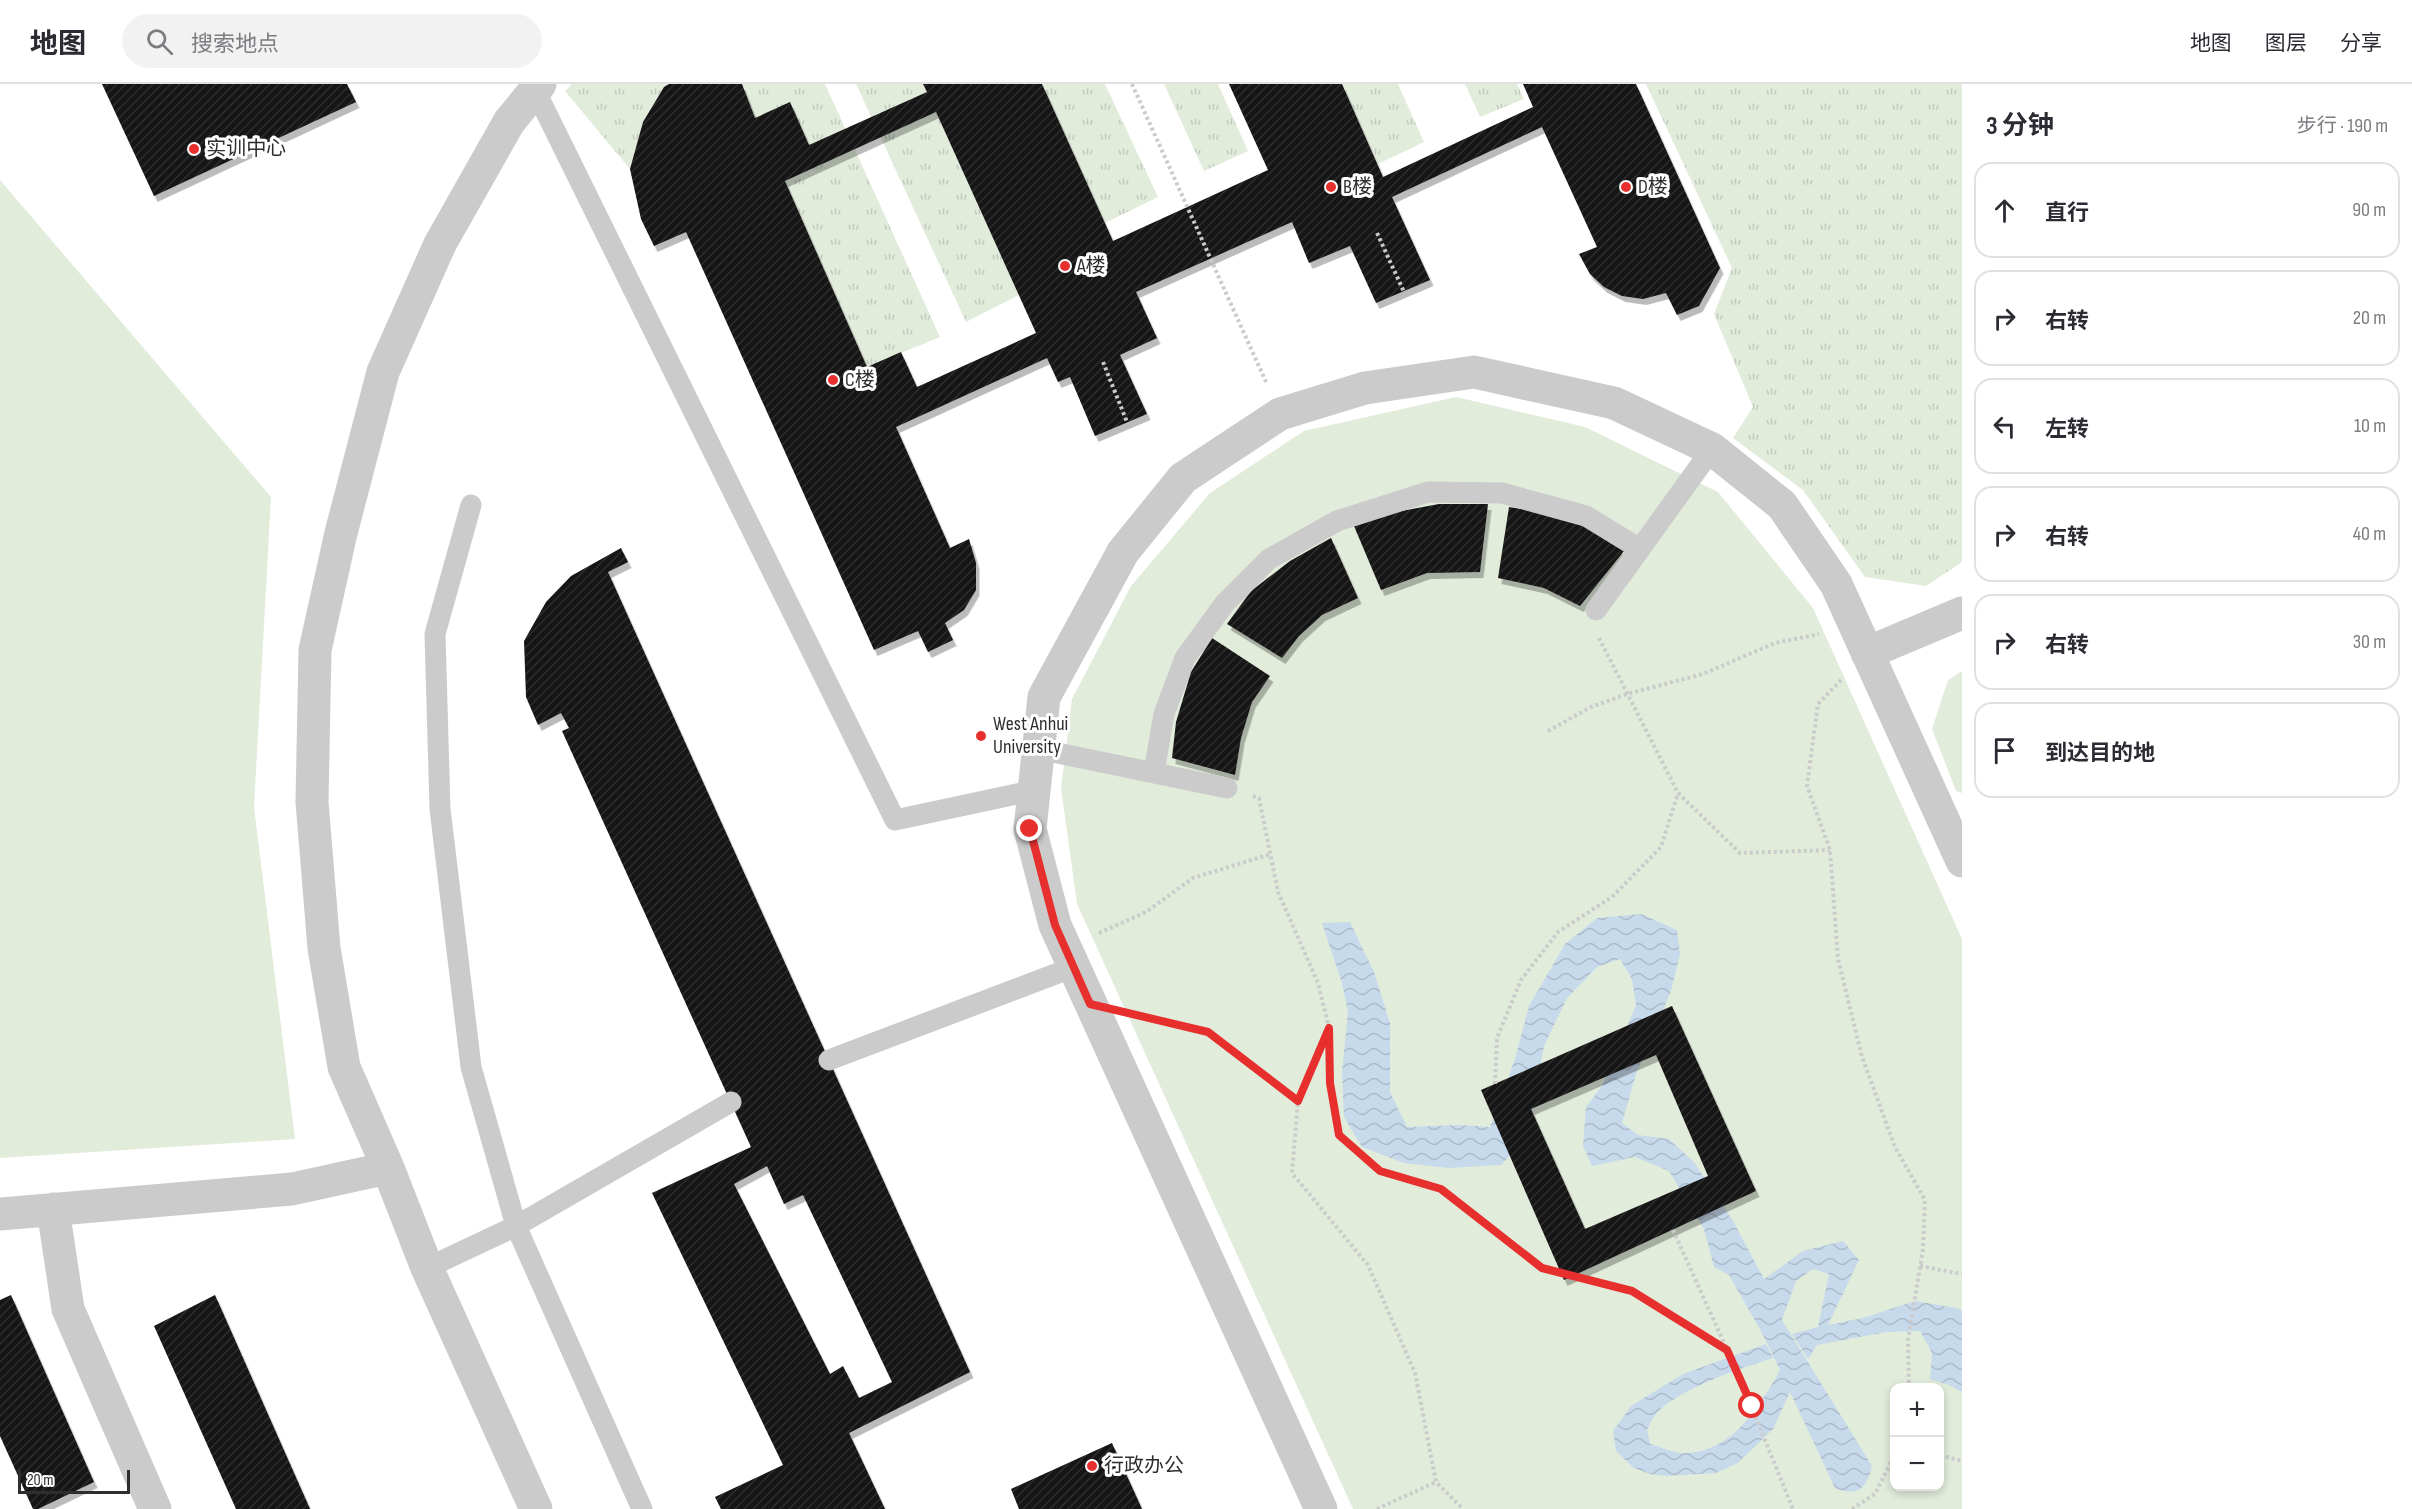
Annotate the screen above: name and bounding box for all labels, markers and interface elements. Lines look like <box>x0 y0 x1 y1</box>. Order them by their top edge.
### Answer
search box <box>122 14 542 68</box>
icon: search <box>143 25 176 58</box>
text: 地图 <box>30 28 86 61</box>
text: 搜索地点 <box>191 31 279 58</box>
text: 地图 <box>2190 31 2232 56</box>
text: 图层 <box>2265 31 2307 56</box>
text: 分享 <box>2340 31 2382 56</box>
text: 3 分钟 <box>1986 111 2054 142</box>
text: 步行 · 190 m <box>2297 114 2388 138</box>
place label: 实训中心 <box>206 137 286 161</box>
marker: 实训中心 <box>187 142 201 156</box>
place label: B楼 <box>1343 175 1372 199</box>
place label: D楼 <box>1638 175 1668 199</box>
marker: B楼 <box>1324 180 1338 194</box>
marker: D楼 <box>1619 180 1633 194</box>
icon: ahead <box>1988 194 2021 227</box>
text: 90 m <box>2352 198 2386 222</box>
text: 直行 <box>2045 200 2089 227</box>
place label: A楼 <box>1076 254 1106 278</box>
marker: A楼 <box>1058 259 1072 273</box>
icon: right <box>1988 302 2021 335</box>
text: 20 m <box>2353 306 2386 330</box>
text: 右转 <box>2045 308 2089 335</box>
place label: C楼 <box>845 368 875 392</box>
marker: C楼 <box>826 373 840 387</box>
icon: left <box>1988 410 2021 443</box>
text: 10 m <box>2354 414 2386 438</box>
text: 左转 <box>2045 416 2089 443</box>
icon: right <box>1988 518 2021 551</box>
text: 40 m <box>2353 522 2386 546</box>
text: 右转 <box>2045 524 2089 551</box>
icon: right <box>1988 626 2021 659</box>
text: 30 m <box>2353 630 2386 654</box>
text: 右转 <box>2045 632 2089 659</box>
place label: West Anhui University <box>993 712 1068 759</box>
marker: West Anhui University <box>974 729 988 743</box>
icon: arrive <box>1988 734 2021 767</box>
text: 到达目的地 <box>2045 740 2155 767</box>
route end <box>1016 815 1042 841</box>
map controls <box>1890 1383 1944 1491</box>
button: + <box>1890 1383 1944 1437</box>
route start <box>1738 1392 1764 1418</box>
button: − <box>1890 1437 1944 1491</box>
place label: 行政办公 <box>1104 1454 1184 1478</box>
marker: 行政办公 <box>1085 1459 1099 1473</box>
scale bar <box>18 1467 130 1494</box>
text: 20 m <box>27 1471 54 1490</box>

